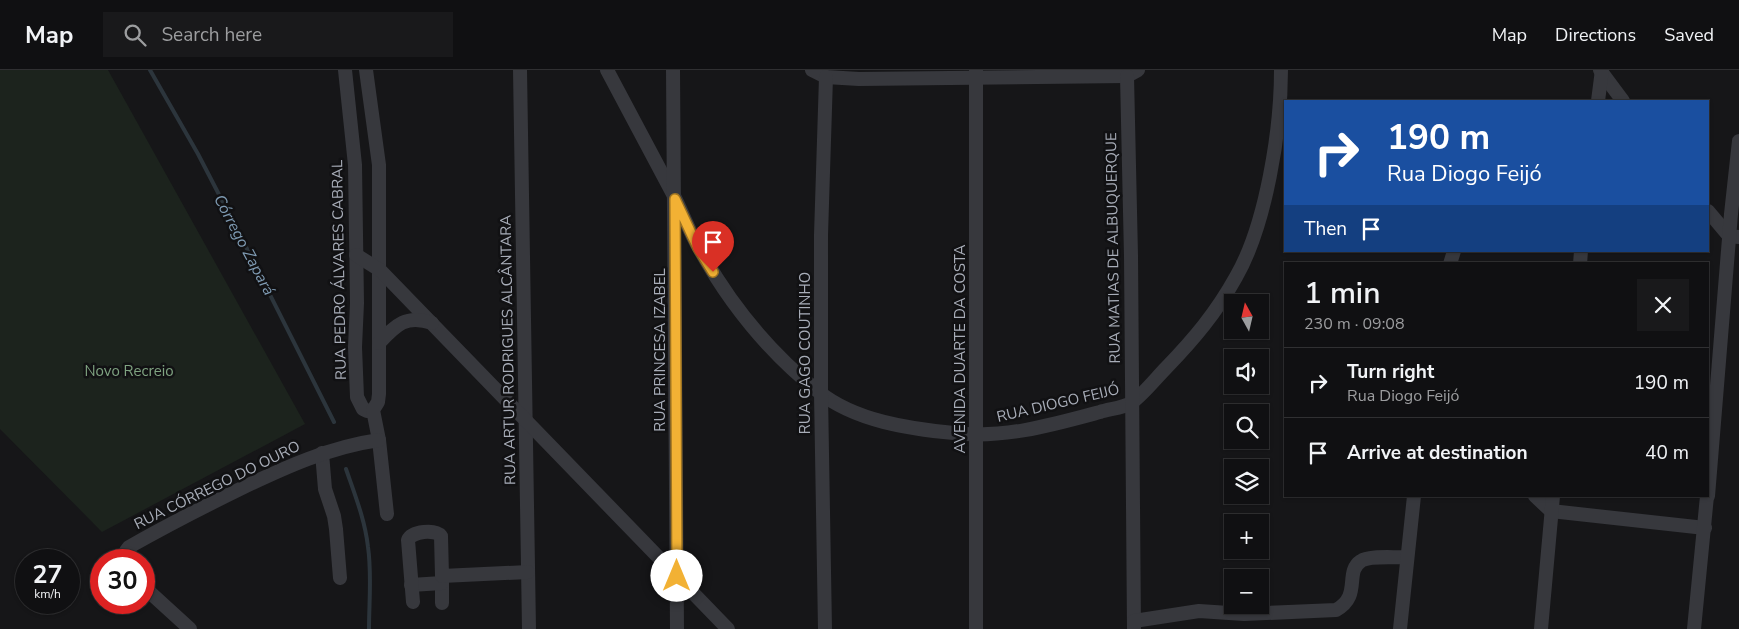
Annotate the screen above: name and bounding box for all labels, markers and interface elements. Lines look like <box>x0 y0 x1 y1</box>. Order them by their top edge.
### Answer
search box <box>103 12 453 57</box>
text: Map <box>25 19 73 51</box>
icon: search <box>121 21 149 49</box>
text: Search here <box>161 22 262 48</box>
text: Map <box>1492 23 1527 47</box>
text: Directions <box>1555 23 1636 47</box>
text: Saved <box>1664 23 1714 47</box>
text: 190 m <box>1387 114 1490 161</box>
icon: right <box>1304 120 1369 185</box>
street label: RUA MATIAS DE ALBUQUERQUE <box>1101 132 1125 364</box>
text: Rua Diogo Feijó <box>1387 159 1542 189</box>
street label: RUA PEDRO ÁLVARES CABRAL <box>327 160 351 380</box>
water label: Córrego Zapará <box>208 191 280 300</box>
street label: RUA ARTUR RODRIGUES ALCÂNTARA <box>496 215 520 485</box>
icon: arrive <box>1357 215 1385 243</box>
text: Then <box>1304 216 1347 242</box>
pin <box>692 221 734 272</box>
icon: arrive <box>699 228 727 256</box>
street label: AVENIDA DUARTE DA COSTA <box>950 244 970 453</box>
street label: RUA PRINCESA IZABEL <box>650 268 670 432</box>
street label: RUA GAGO COUTINHO <box>795 272 815 434</box>
text: 1 min <box>1304 273 1380 314</box>
button: close <box>1637 279 1689 331</box>
north arrow <box>1224 294 1269 339</box>
map controls <box>1224 294 1269 614</box>
text: 230 m · 09:08 <box>1304 313 1405 335</box>
button: sound <box>1224 349 1269 394</box>
text: Turn right <box>1347 359 1434 385</box>
park label: Novo Recreio <box>84 361 174 381</box>
icon: right <box>1304 369 1332 397</box>
text: 190 m <box>1634 370 1689 396</box>
street label: RUA DIOGO FEIJÓ <box>994 378 1121 427</box>
text: Rua Diogo Feijó <box>1347 385 1460 407</box>
button: search <box>1224 404 1269 449</box>
street label: RUA CÓRREGO DO OURO <box>130 435 303 534</box>
icon: arrive <box>1304 439 1332 467</box>
text: Arrive at destination <box>1347 440 1528 466</box>
text: 40 m <box>1645 440 1689 466</box>
button: layers <box>1224 459 1269 504</box>
button: + <box>1224 514 1269 559</box>
speed limit sign: 30 <box>90 549 155 614</box>
position arrow <box>650 549 702 601</box>
text: 27 <box>32 558 63 592</box>
button: − <box>1224 569 1269 614</box>
text: km/h <box>34 586 61 602</box>

